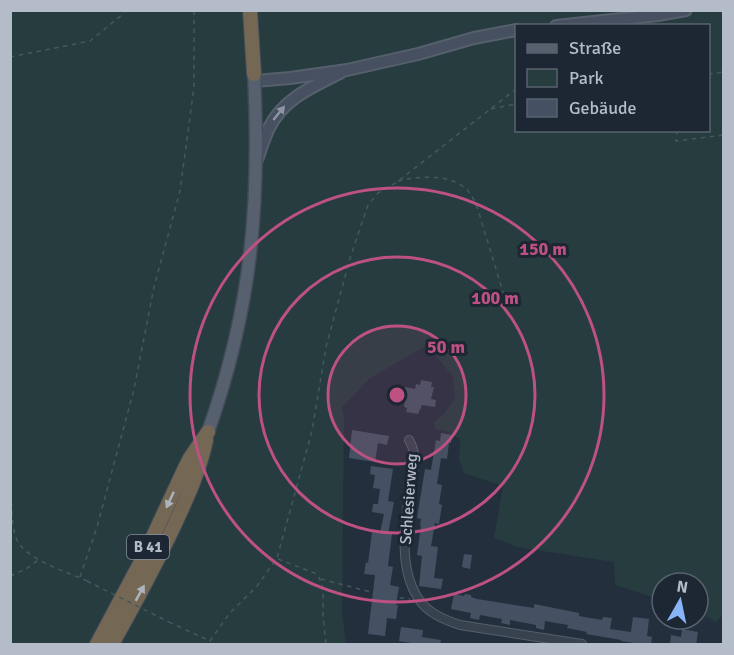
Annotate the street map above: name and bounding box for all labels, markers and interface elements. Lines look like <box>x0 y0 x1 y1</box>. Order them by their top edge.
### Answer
legend <box>515 24 710 132</box>
text: Straße <box>569 37 621 59</box>
text: Park <box>569 67 604 89</box>
text: Gebäude <box>569 97 637 119</box>
one-way arrow <box>273 105 286 121</box>
text: 150 m <box>519 238 567 260</box>
text: 100 m <box>471 287 519 309</box>
text: 50 m <box>427 336 465 358</box>
centre of rings <box>387 385 407 405</box>
street label: Schlesierweg <box>396 453 422 545</box>
one-way arrow <box>165 491 174 509</box>
road number: B 41 <box>127 535 169 559</box>
north arrow <box>650 571 710 631</box>
text: N <box>675 576 689 598</box>
one-way arrow <box>135 584 145 601</box>

